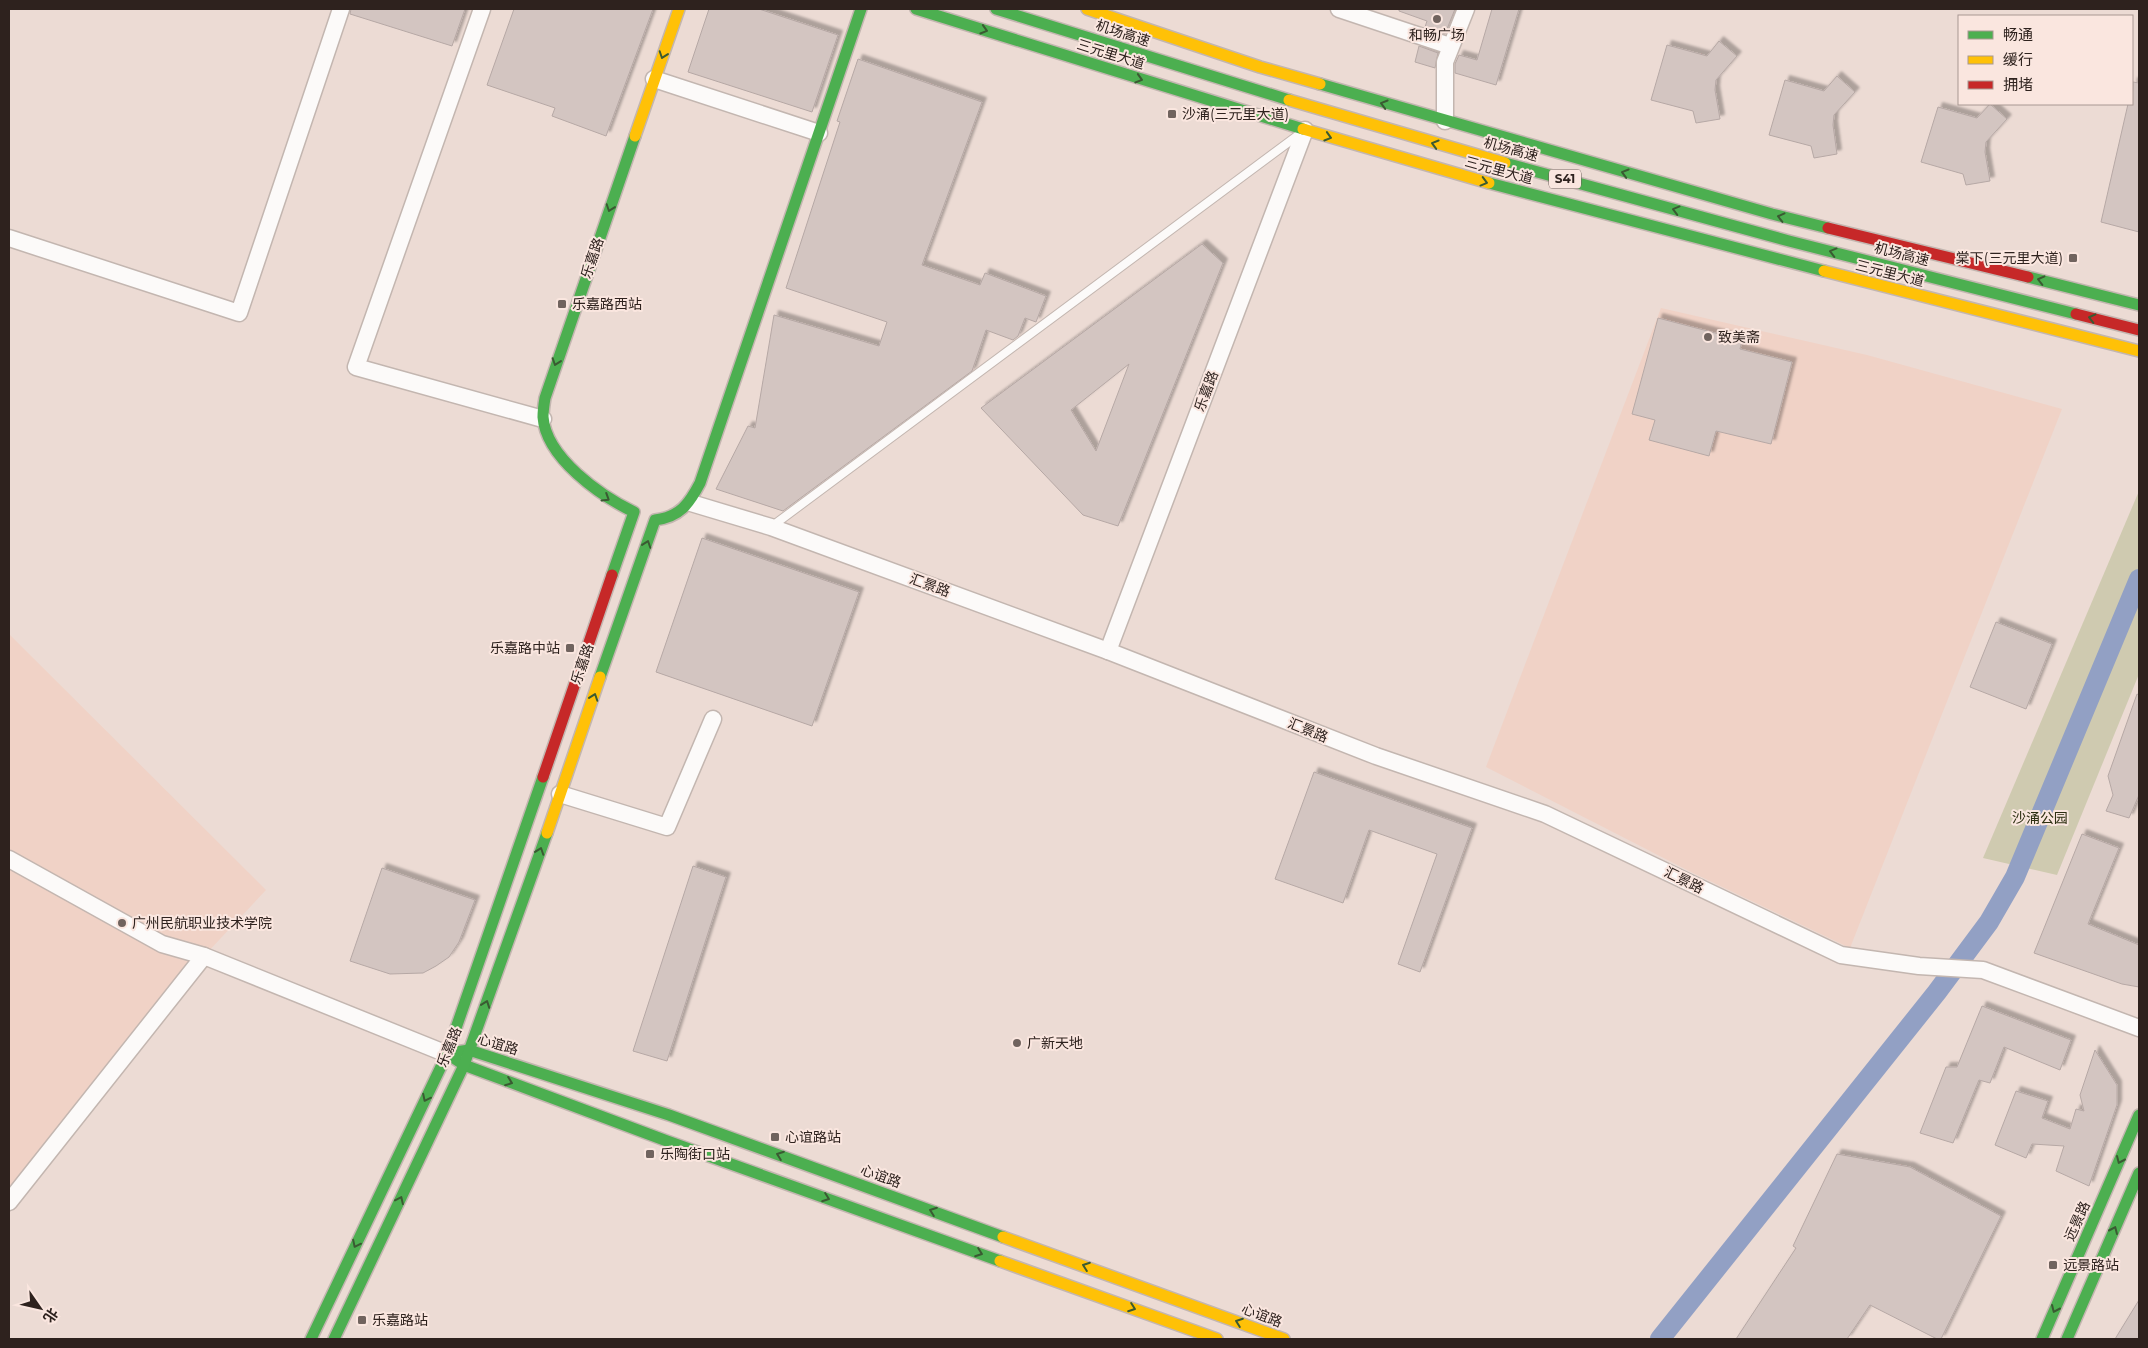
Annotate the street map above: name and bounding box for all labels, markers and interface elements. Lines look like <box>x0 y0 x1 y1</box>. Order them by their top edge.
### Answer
marker: 和畅广场 <box>1431 13 1443 25</box>
legend <box>1958 15 2133 105</box>
street label: 机场高速 <box>1094 16 1152 50</box>
one-way arrow <box>979 25 987 35</box>
text: 畅通 <box>2003 25 2033 44</box>
place label: 和畅广场 <box>1409 26 1465 44</box>
street label: 三元里大道 <box>1075 35 1147 73</box>
one-way arrow <box>659 50 669 59</box>
text: 缓行 <box>2003 50 2033 69</box>
one-way arrow <box>1134 73 1143 83</box>
text: 拥堵 <box>2003 75 2033 94</box>
one-way arrow <box>1381 99 1389 109</box>
place label: 沙涌(三元里大道) <box>1182 105 1289 123</box>
marker: 沙涌(三元里大道) <box>1166 108 1178 120</box>
one-way arrow <box>1323 132 1331 142</box>
street label: 机场高速 <box>1482 133 1540 165</box>
one-way arrow <box>1431 139 1439 149</box>
street label: 三元里大道 <box>1463 152 1535 188</box>
one-way arrow <box>1621 168 1629 178</box>
road number: S41 <box>1549 170 1581 188</box>
one-way arrow <box>1479 176 1488 187</box>
one-way arrow <box>605 204 615 212</box>
one-way arrow <box>1671 205 1680 216</box>
one-way arrow <box>1777 212 1786 223</box>
street label: 乐嘉路 <box>577 235 607 281</box>
street label: 机场高速 <box>1873 238 1931 270</box>
one-way arrow <box>1828 247 1837 258</box>
place label: 棠下(三元里大道) <box>1956 249 2063 267</box>
marker: 棠下(三元里大道) <box>2067 252 2079 264</box>
street label: 三元里大道 <box>1854 256 1926 290</box>
one-way arrow <box>2037 276 2045 286</box>
place label: 乐嘉路西站 <box>572 295 642 313</box>
marker: 乐嘉路西站 <box>556 298 568 310</box>
one-way arrow <box>2087 313 2096 324</box>
place label: 致美斋 <box>1718 328 1760 346</box>
marker: 致美斋 <box>1702 331 1714 343</box>
one-way arrow <box>552 357 562 366</box>
street label: 乐嘉路 <box>1190 368 1222 414</box>
one-way arrow <box>601 492 610 502</box>
one-way arrow <box>641 540 651 549</box>
street label: 汇景路 <box>907 569 953 601</box>
place label: 乐嘉路中站 <box>490 639 560 657</box>
street label: 乐嘉路 <box>567 641 597 687</box>
marker: 乐嘉路中站 <box>564 642 576 654</box>
one-way arrow <box>588 694 598 702</box>
street label: 汇景路 <box>1285 714 1331 746</box>
park label: 沙涌公园 <box>2012 809 2068 827</box>
one-way arrow <box>534 847 544 856</box>
street label: 汇景路 <box>1661 863 1707 897</box>
place label: 广州民航职业技术学院 <box>132 914 272 932</box>
marker: 广州民航职业技术学院 <box>116 917 128 929</box>
one-way arrow <box>480 1000 490 1009</box>
street label: 乐嘉路 <box>433 1024 465 1070</box>
street label: 心谊路 <box>475 1029 521 1059</box>
place label: 广新天地 <box>1027 1034 1083 1052</box>
marker: 广新天地 <box>1011 1037 1023 1049</box>
one-way arrow <box>505 1076 513 1086</box>
one-way arrow <box>423 1092 433 1101</box>
place label: 心谊路站 <box>785 1128 841 1146</box>
marker: 心谊路站 <box>769 1131 781 1143</box>
place label: 乐陶街口站 <box>660 1145 730 1163</box>
marker: 乐陶街口站 <box>644 1148 656 1160</box>
one-way arrow <box>777 1151 785 1161</box>
one-way arrow <box>2115 1155 2126 1164</box>
street label: 心谊路 <box>858 1160 904 1192</box>
one-way arrow <box>821 1192 830 1202</box>
one-way arrow <box>393 1196 404 1205</box>
street label: 远景路 <box>2060 1198 2094 1244</box>
one-way arrow <box>929 1207 938 1217</box>
one-way arrow <box>2108 1226 2119 1235</box>
one-way arrow <box>352 1239 363 1248</box>
one-way arrow <box>974 1247 983 1257</box>
place label: 远景路站 <box>2063 1256 2119 1274</box>
marker: 远景路站 <box>2047 1259 2059 1271</box>
one-way arrow <box>1082 1262 1091 1272</box>
north arrow <box>15 1283 65 1333</box>
street label: 心谊路 <box>1239 1299 1285 1331</box>
one-way arrow <box>1127 1302 1136 1312</box>
text: 北 <box>39 1304 62 1326</box>
one-way arrow <box>2050 1304 2061 1313</box>
place label: 乐嘉路站 <box>372 1311 428 1329</box>
marker: 乐嘉路站 <box>356 1314 368 1326</box>
one-way arrow <box>1235 1318 1243 1328</box>

